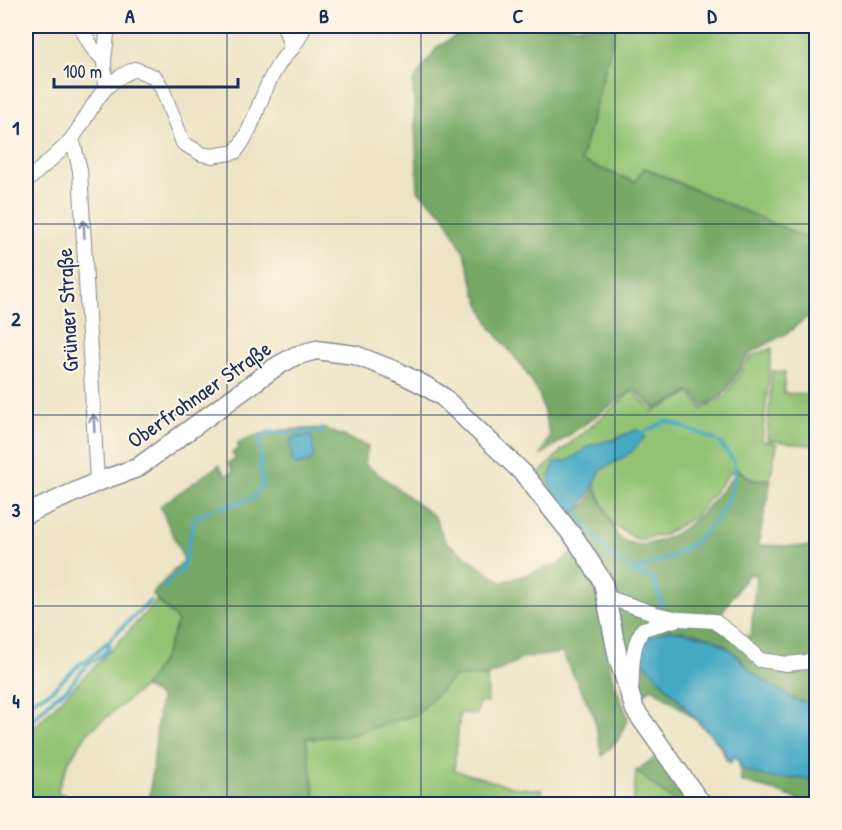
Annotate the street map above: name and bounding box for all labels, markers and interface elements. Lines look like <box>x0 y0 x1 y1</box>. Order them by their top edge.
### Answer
text: A <box>125 2 135 29</box>
text: B <box>319 2 329 29</box>
text: C <box>513 2 524 29</box>
text: D <box>707 2 717 29</box>
scale bar <box>54 51 238 89</box>
text: 100 m <box>63 59 102 84</box>
text: 1 <box>12 114 20 141</box>
one-way arrow <box>78 219 89 239</box>
street label: Grünaer Straße <box>49 247 85 373</box>
text: 2 <box>11 305 21 332</box>
street label: Oberfrohnaer Straße <box>121 333 277 455</box>
one-way arrow <box>89 414 100 434</box>
text: 3 <box>12 496 21 523</box>
text: 4 <box>12 687 20 714</box>

